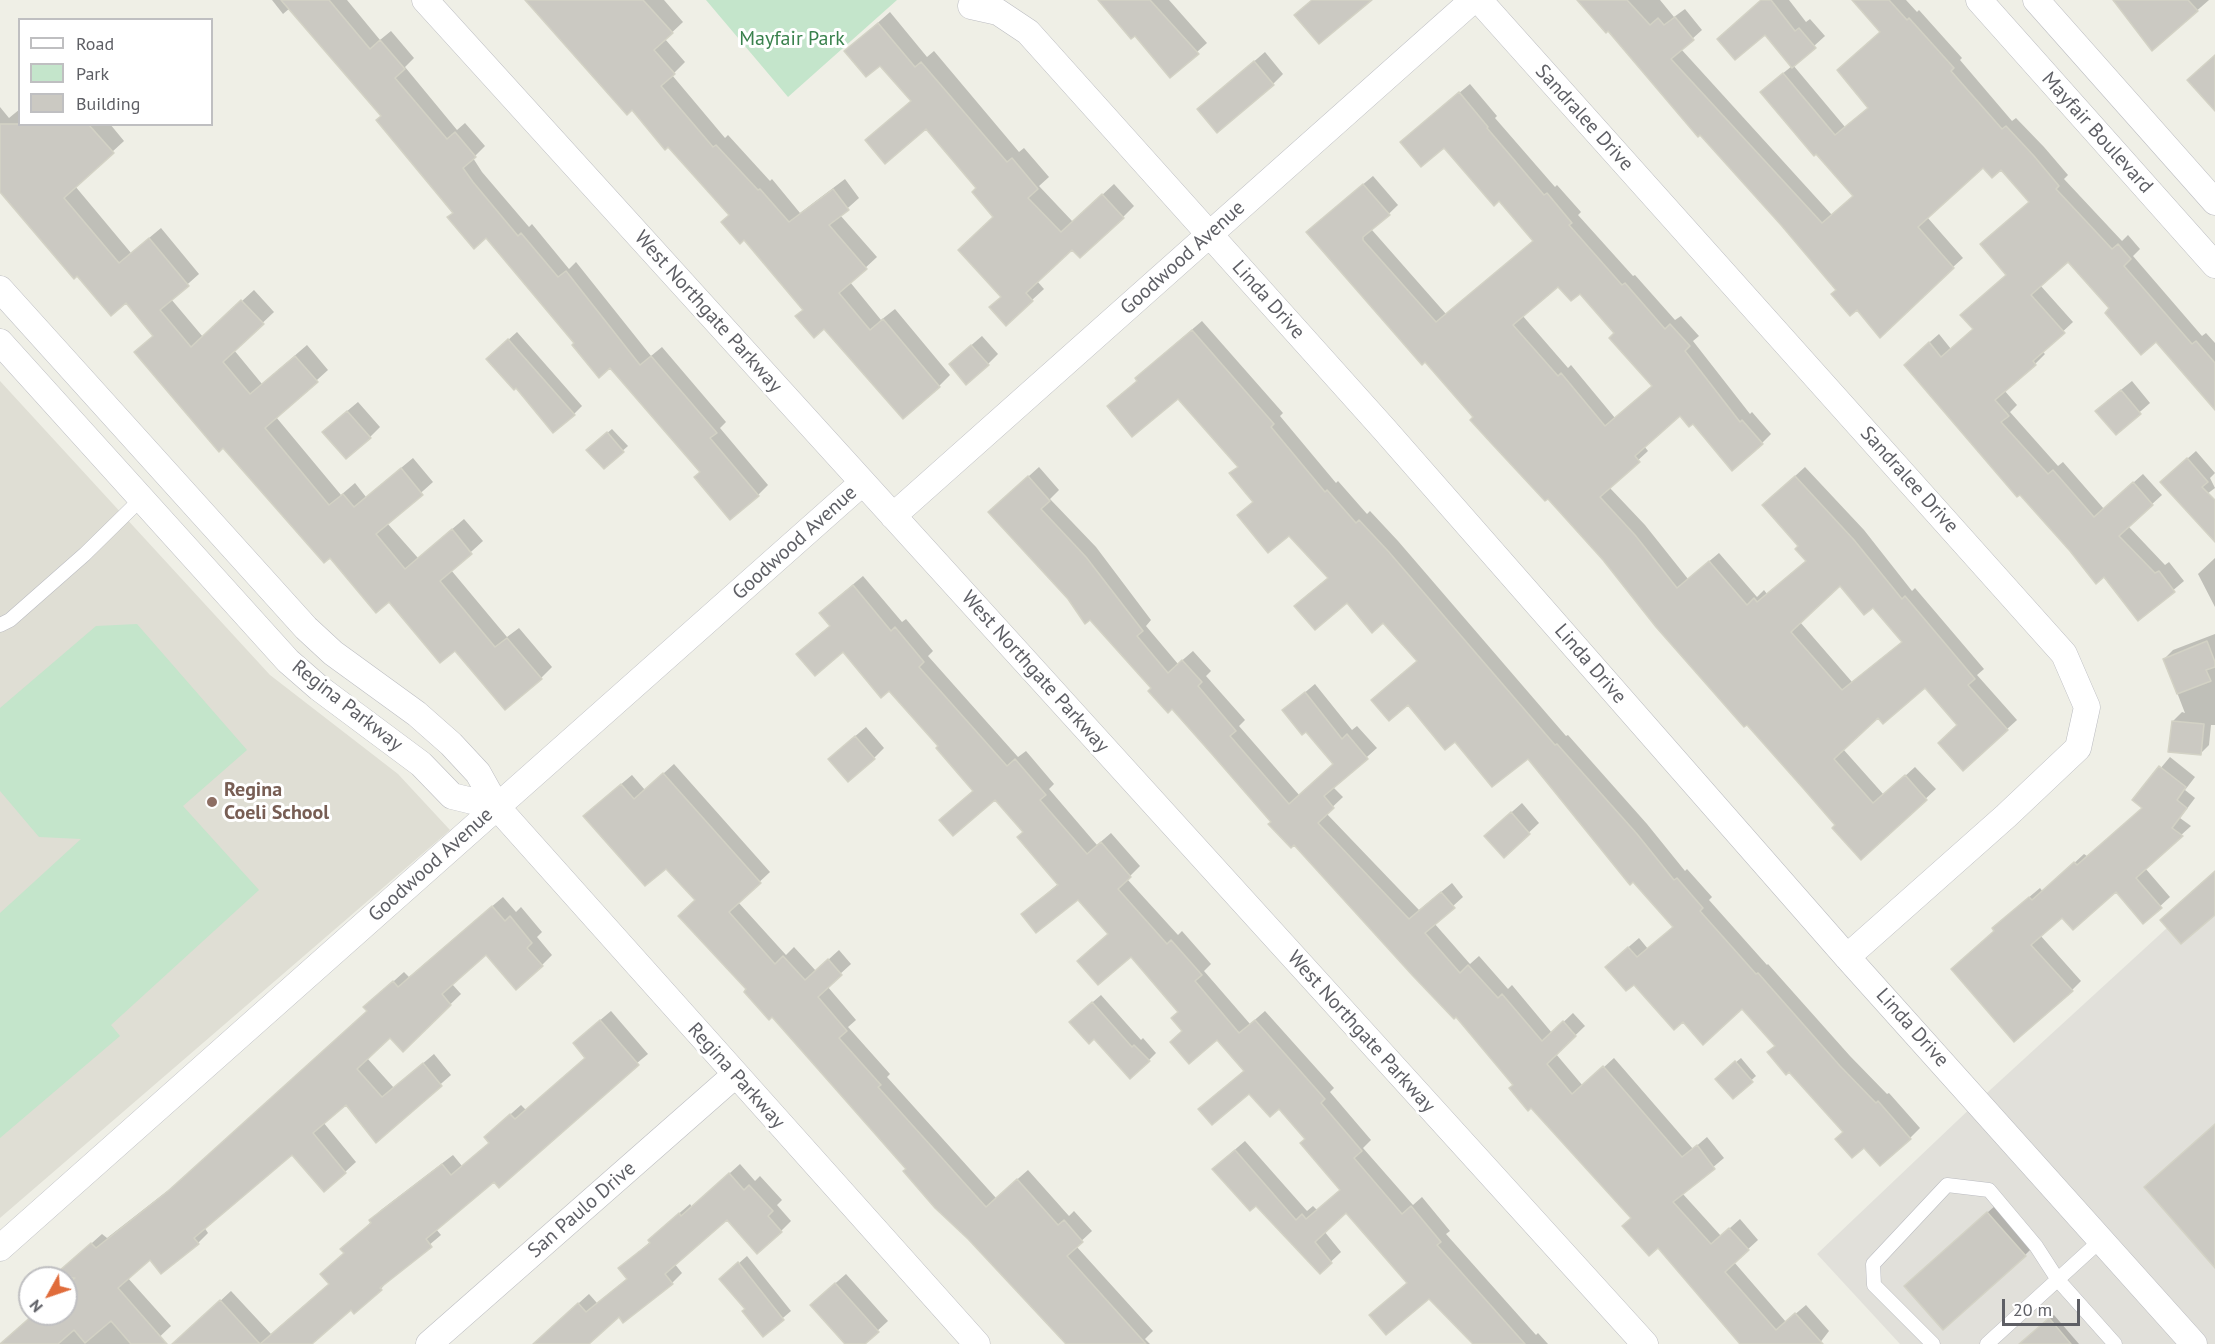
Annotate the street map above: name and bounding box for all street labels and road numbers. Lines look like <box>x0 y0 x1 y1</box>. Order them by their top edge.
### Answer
street label: Sandralee Drive <box>1530 60 1638 176</box>
street label: Mayfair Boulevard <box>2036 67 2158 199</box>
street label: Goodwood Avenue <box>1116 196 1250 320</box>
street label: West Northgate Parkway <box>629 226 787 398</box>
street label: Linda Drive <box>1226 256 1310 344</box>
street label: Sandralee Drive <box>1855 422 1963 538</box>
street label: Goodwood Avenue <box>728 481 862 605</box>
street label: West Northgate Parkway <box>956 586 1114 758</box>
street label: Linda Drive <box>1549 619 1631 709</box>
street label: Regina Parkway <box>287 655 407 757</box>
street label: Goodwood Avenue <box>364 803 498 927</box>
street label: West Northgate Parkway <box>1282 946 1440 1118</box>
street label: Linda Drive <box>1870 984 1954 1072</box>
street label: Regina Parkway <box>682 1018 790 1134</box>
street label: San Paulo Drive <box>523 1157 641 1263</box>

